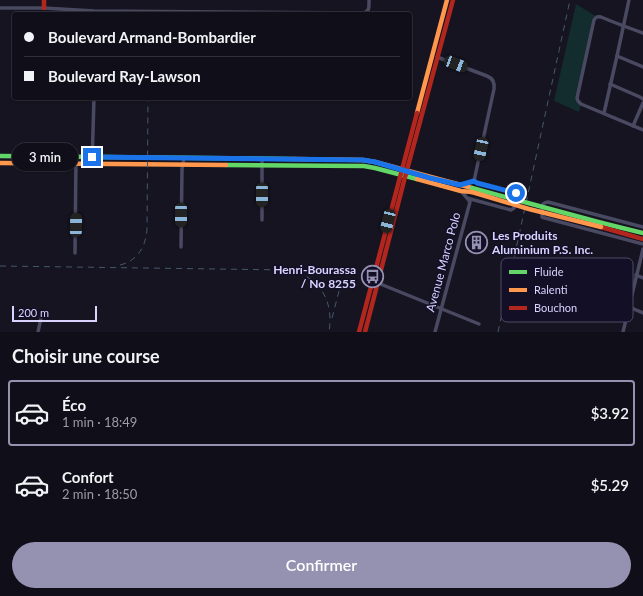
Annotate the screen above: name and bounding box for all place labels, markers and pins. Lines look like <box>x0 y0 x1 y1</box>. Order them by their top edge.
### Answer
place label: Les Produits Aluminium P.S. Inc. <box>491 228 593 257</box>
building icon: Les Produits Aluminium P.S. Inc. <box>464 229 490 255</box>
place label: Henri-Bourassa / No 8255 <box>273 262 356 291</box>
bus stop icon: Henri-Bourassa / No 8255 <box>359 263 385 289</box>

